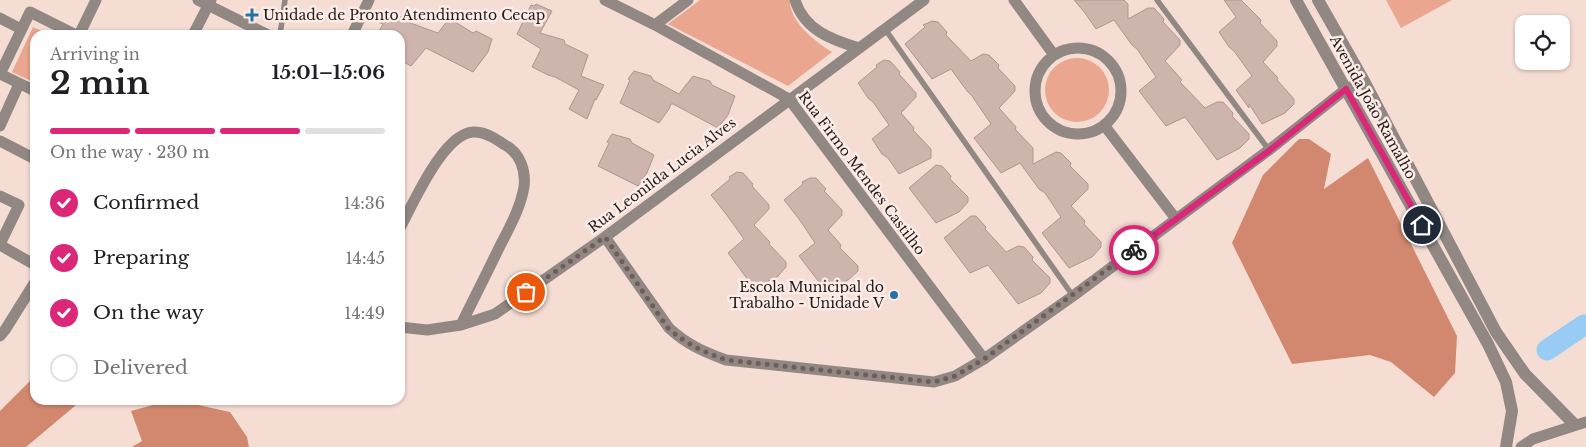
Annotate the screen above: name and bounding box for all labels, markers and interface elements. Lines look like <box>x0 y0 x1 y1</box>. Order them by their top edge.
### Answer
place label: Unidade de Pronto Atendimento Cecap <box>263 6 545 24</box>
marker: Unidade de Pronto Atendimento Cecap <box>245 8 259 22</box>
map controls <box>1515 15 1570 70</box>
button: locate <box>1515 15 1570 70</box>
street label: Avenida João Ramalho <box>1325 31 1420 182</box>
text: Arriving in <box>50 44 140 64</box>
text: 15:01–15:06 <box>271 61 385 84</box>
text: 2 min <box>50 63 150 103</box>
street label: Rua Firmo Mendes Castilho <box>795 88 929 258</box>
street label: Rua Leonilda Lucia Alves <box>585 114 739 236</box>
text: On the way · 230 m <box>50 142 210 162</box>
icon: check <box>50 189 78 217</box>
text: Confirmed <box>93 191 199 214</box>
text: 14:36 <box>344 193 385 213</box>
pin <box>1401 204 1443 246</box>
icon: home <box>1408 211 1436 239</box>
courier <box>1109 225 1159 275</box>
icon: bike <box>1120 236 1148 264</box>
icon: check <box>50 244 78 272</box>
text: Preparing <box>93 246 189 269</box>
text: 14:45 <box>345 248 385 268</box>
pin <box>505 271 547 313</box>
icon: bag <box>512 278 540 306</box>
place label: Escola Municipal do Trabalho - Unidade V <box>729 278 885 312</box>
marker: Escola Municipal do Trabalho - Unidade V <box>888 289 900 301</box>
icon: check <box>50 299 78 327</box>
text: On the way <box>93 301 204 324</box>
text: 14:49 <box>344 303 385 323</box>
text: Delivered <box>93 356 188 379</box>

